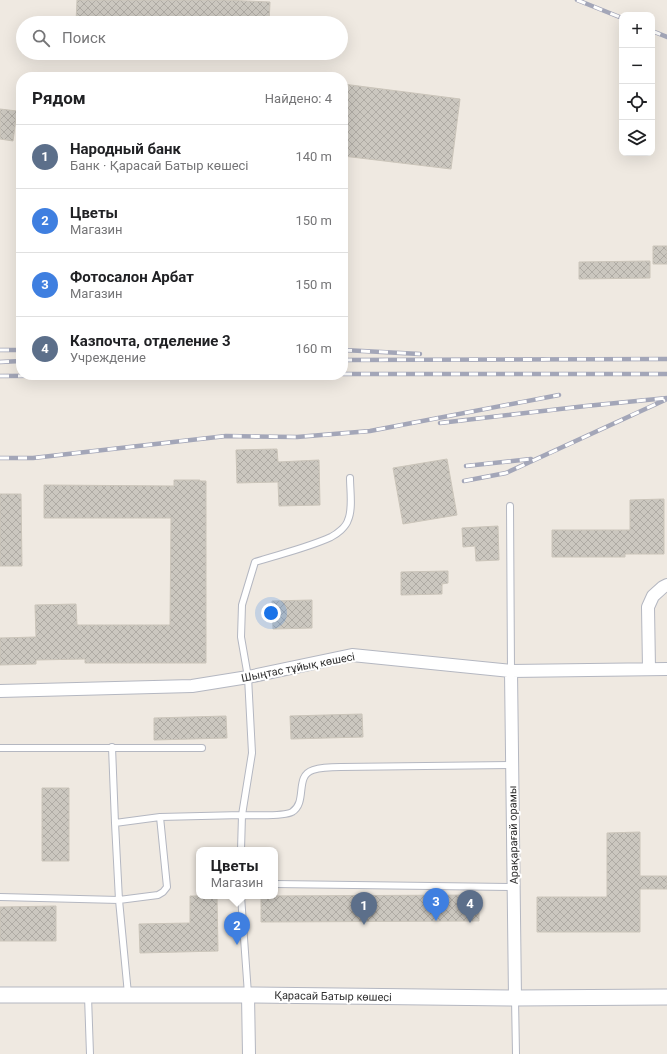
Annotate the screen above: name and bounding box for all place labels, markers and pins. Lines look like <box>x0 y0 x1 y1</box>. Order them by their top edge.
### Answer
pin: 3 <box>423 888 449 921</box>
pin: 4 <box>457 890 483 923</box>
pin: 1 <box>351 892 377 925</box>
pin: 2 <box>224 912 250 945</box>

